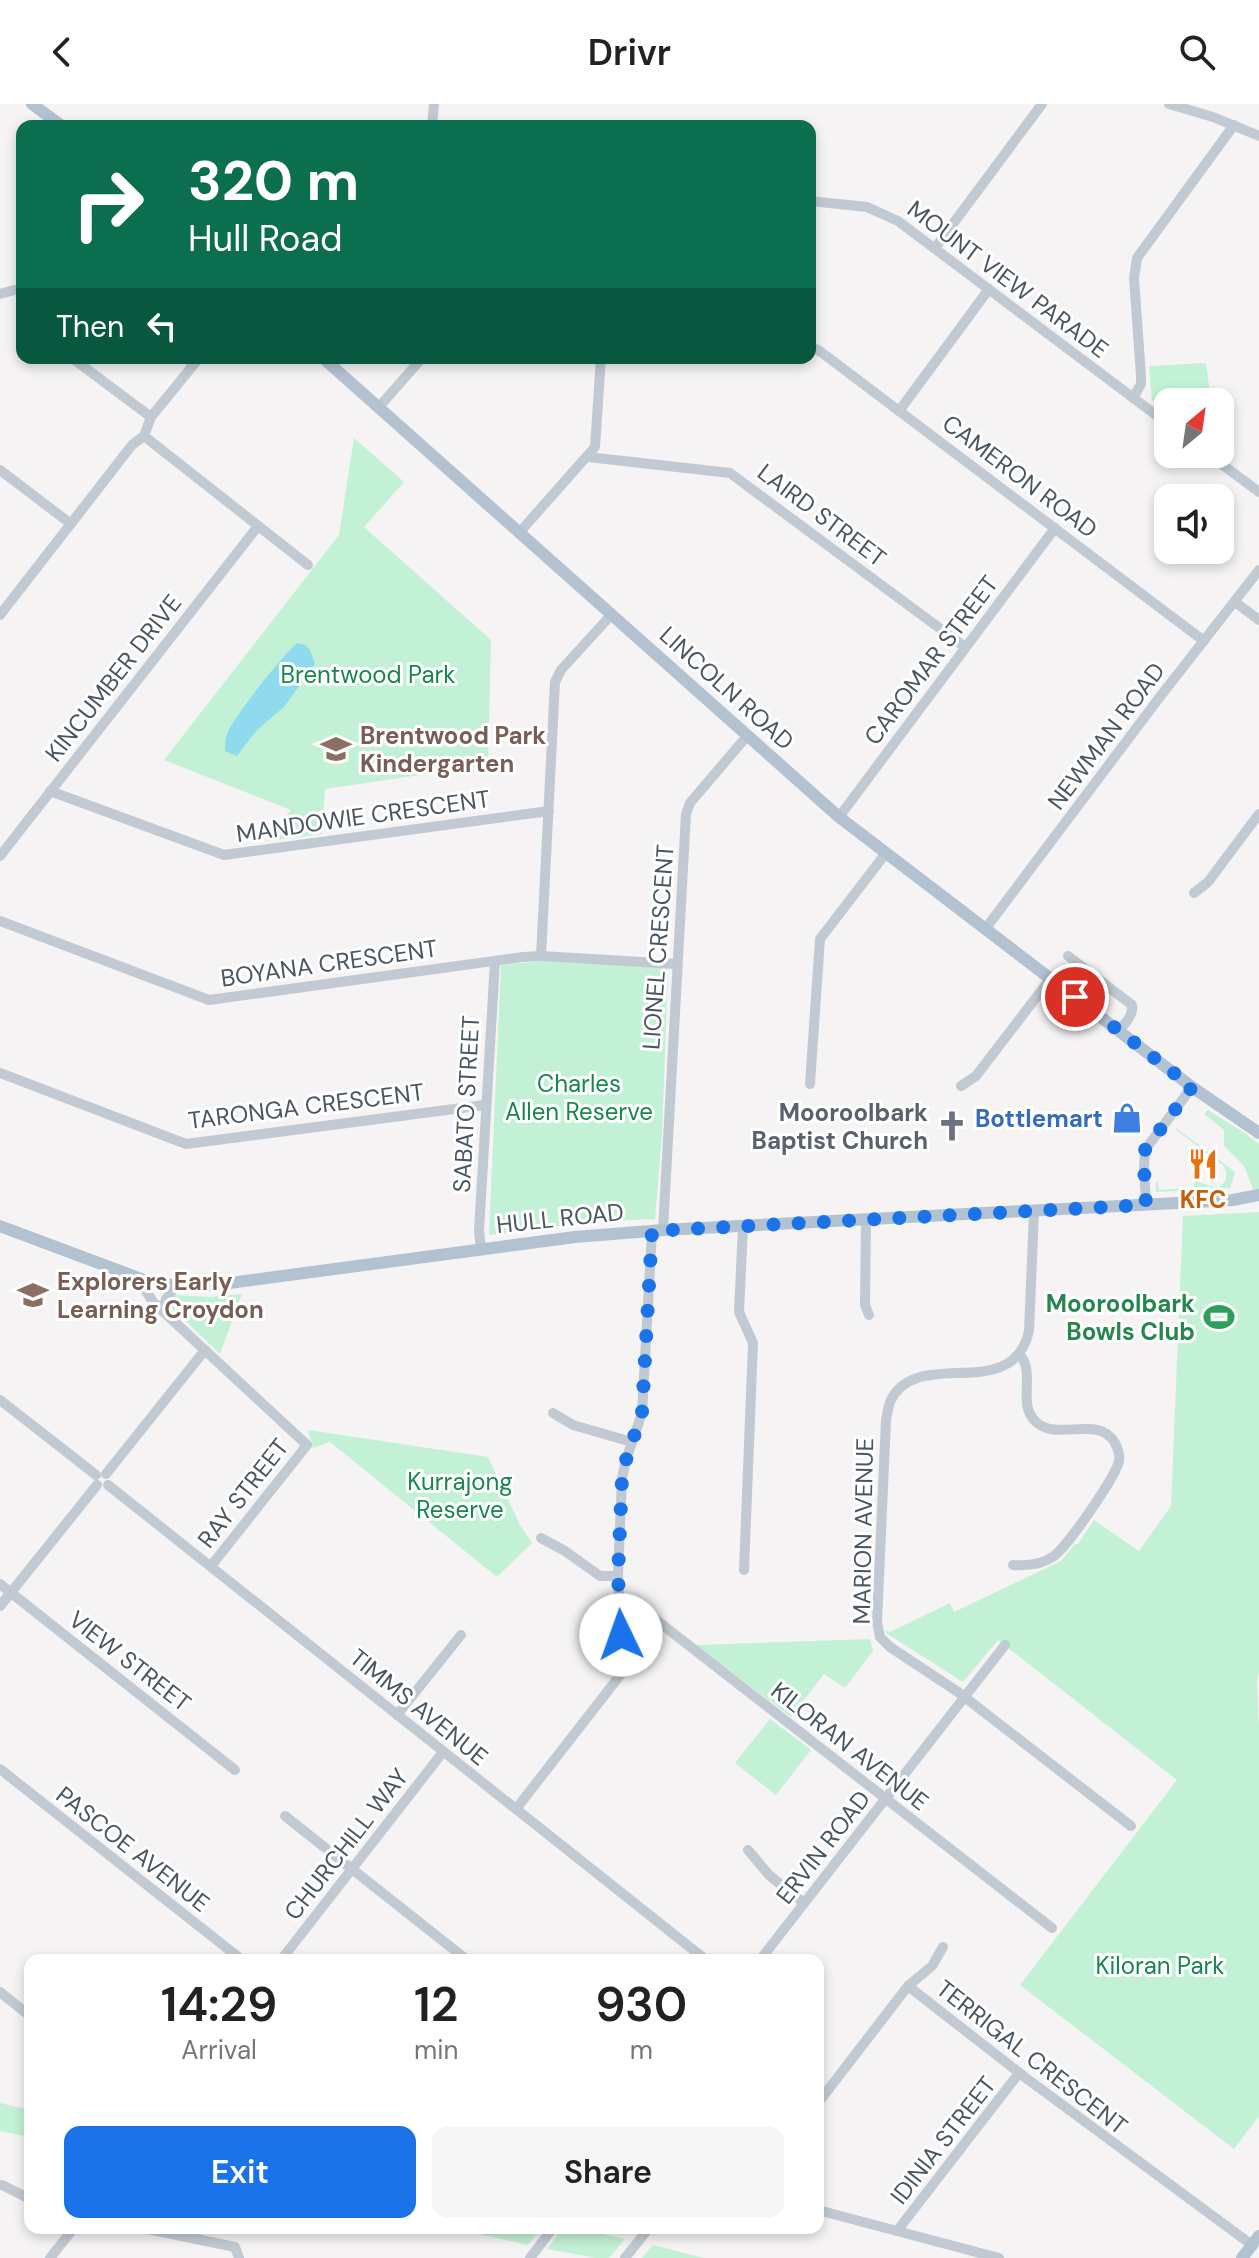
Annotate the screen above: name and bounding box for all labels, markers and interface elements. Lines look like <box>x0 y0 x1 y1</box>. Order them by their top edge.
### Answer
text: Drivr <box>588 29 671 76</box>
icon: back <box>40 30 84 74</box>
icon: search <box>1175 30 1219 74</box>
text: 320 m <box>188 144 359 217</box>
icon: right <box>56 152 160 256</box>
street label: MOUNT VIEW PARADE <box>901 193 1115 365</box>
text: Hull Road <box>188 215 343 262</box>
icon: left <box>140 304 184 348</box>
text: Then <box>56 307 124 346</box>
north arrow <box>1154 388 1234 468</box>
map controls <box>1154 388 1234 564</box>
street label: CAMERON ROAD <box>936 408 1104 544</box>
street label: LAIRD STREET <box>752 457 892 573</box>
button: sound <box>1154 484 1234 564</box>
street label: CAROMAR STREET <box>857 569 1005 751</box>
street label: KINCUMBER DRIVE <box>38 588 188 768</box>
street label: LINCOLN ROAD <box>653 619 801 757</box>
street label: NEWMAN ROAD <box>1040 656 1172 816</box>
park label: Brentwood Park <box>281 659 455 690</box>
place label: Brentwood Park Kindergarten <box>360 720 546 779</box>
school or university icon: Brentwood Park Kindergarten <box>319 732 353 766</box>
street label: MANDOWIE CRESCENT <box>234 783 492 849</box>
street label: LIONEL CRESCENT <box>635 843 681 1051</box>
street label: BOYANA CRESCENT <box>219 932 439 994</box>
pin <box>1041 963 1109 1031</box>
icon: arrive <box>1053 975 1097 1019</box>
street label: SABATO STREET <box>446 1015 486 1193</box>
park label: Charles Allen Reserve <box>505 1068 653 1127</box>
street label: TARONGA CRESCENT <box>186 1076 426 1136</box>
place label: Mooroolbark Baptist Church <box>752 1097 928 1156</box>
shop icon: Bottlemart <box>1110 1101 1144 1135</box>
place label: Bottlemart <box>975 1103 1103 1134</box>
church icon: Mooroolbark Baptist Church <box>935 1109 969 1143</box>
restaurant icon: KFC <box>1186 1147 1220 1181</box>
place label: KFC <box>1180 1184 1226 1215</box>
street label: HULL ROAD <box>495 1196 625 1240</box>
place label: Explorers Early Learning Croydon <box>57 1266 264 1325</box>
school or university icon: Explorers Early Learning Croydon <box>16 1278 50 1312</box>
place label: Mooroolbark Bowls Club <box>1046 1288 1195 1347</box>
sports icon: Mooroolbark Bowls Club <box>1202 1300 1236 1334</box>
street label: RAY STREET <box>191 1432 295 1554</box>
street label: MARION AVENUE <box>846 1437 880 1625</box>
park label: Kurrajong Reserve <box>407 1466 513 1525</box>
position arrow <box>579 1593 663 1677</box>
street label: VIEW STREET <box>63 1604 197 1718</box>
street label: TIMMS AVENUE <box>344 1642 494 1772</box>
street label: KILORAN AVENUE <box>765 1675 935 1817</box>
street label: CHURCHILL WAY <box>277 1762 415 1926</box>
street label: PASCOE AVENUE <box>50 1779 216 1919</box>
street label: ERVIN ROAD <box>769 1784 877 1910</box>
park label: Kiloran Park <box>1096 1950 1224 1981</box>
text: 14:29 <box>161 1973 277 2036</box>
text: 12 <box>414 1973 458 2036</box>
text: 930 <box>595 1973 687 2036</box>
street label: TERRIGAL CRESCENT <box>930 1973 1134 2141</box>
text: Arrival <box>181 2033 257 2067</box>
text: min <box>414 2033 458 2067</box>
text: m <box>630 2033 653 2067</box>
street label: IDINIA STREET <box>883 2070 1003 2210</box>
button: Exit <box>64 2126 416 2218</box>
button: Share <box>432 2126 784 2218</box>

